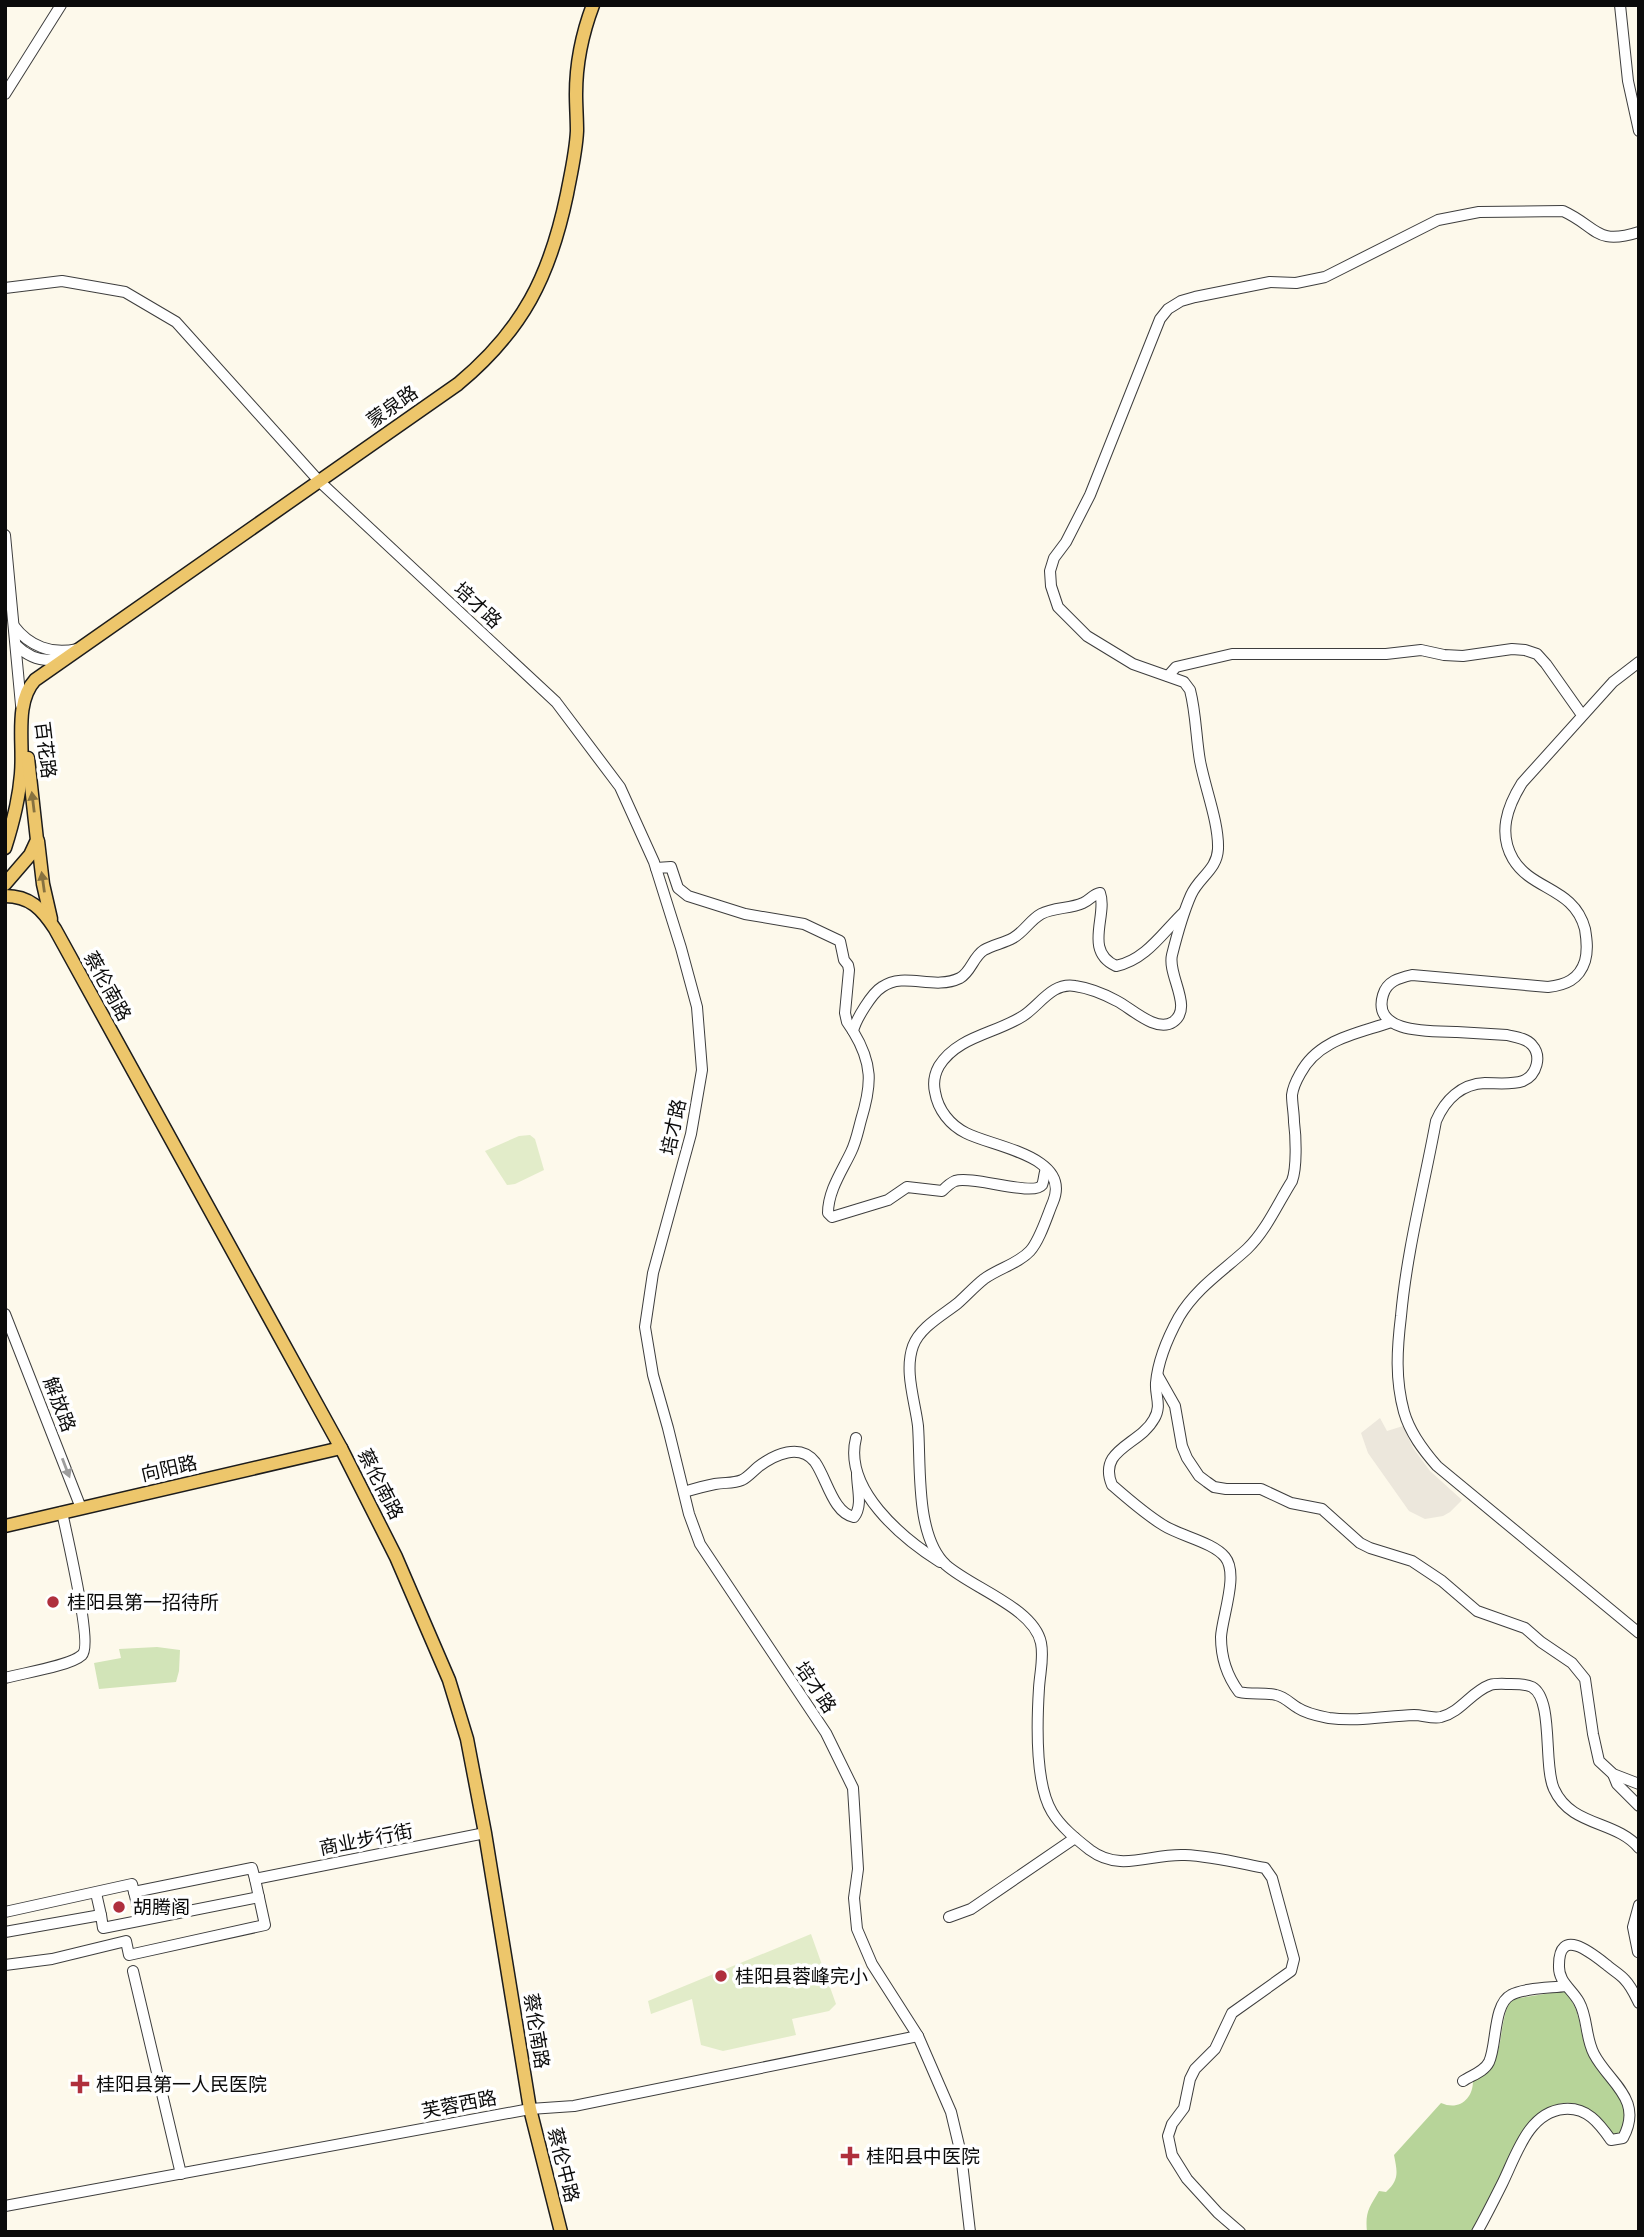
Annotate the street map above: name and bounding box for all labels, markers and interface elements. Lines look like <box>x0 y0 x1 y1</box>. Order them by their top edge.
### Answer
street label: 蒙泉路 <box>361 379 423 433</box>
street label: 培才路 <box>448 576 508 634</box>
street label: 百花路 <box>30 720 62 780</box>
one-way arrow <box>28 791 39 813</box>
one-way arrow <box>38 871 49 893</box>
street label: 蔡伦南路 <box>78 946 138 1026</box>
street label: 培才路 <box>654 1096 692 1158</box>
street label: 解放路 <box>38 1373 82 1435</box>
street label: 蔡伦南路 <box>352 1444 410 1524</box>
street label: 向阳路 <box>138 1449 200 1487</box>
one-way arrow <box>60 1458 71 1479</box>
place label: 桂阳县第一招待所 <box>67 1589 219 1615</box>
marker: 桂阳县第一招待所 <box>45 1594 61 1610</box>
street label: 培才路 <box>789 1656 843 1718</box>
street label: 商业步行街 <box>317 1817 415 1861</box>
place label: 胡腾阁 <box>133 1894 190 1920</box>
marker: 胡腾阁 <box>111 1899 127 1915</box>
place label: 桂阳县蓉峰完小 <box>735 1963 868 1989</box>
marker: 桂阳县蓉峰完小 <box>713 1968 729 1984</box>
street label: 蔡伦南路 <box>518 1991 556 2071</box>
place label: 桂阳县第一人民医院 <box>96 2071 267 2097</box>
marker: 桂阳县第一人民医院 <box>70 2074 90 2094</box>
street label: 芙蓉西路 <box>419 2084 499 2124</box>
street label: 蔡伦中路 <box>542 2125 586 2205</box>
place label: 桂阳县中医院 <box>866 2143 980 2169</box>
marker: 桂阳县中医院 <box>840 2146 860 2166</box>

